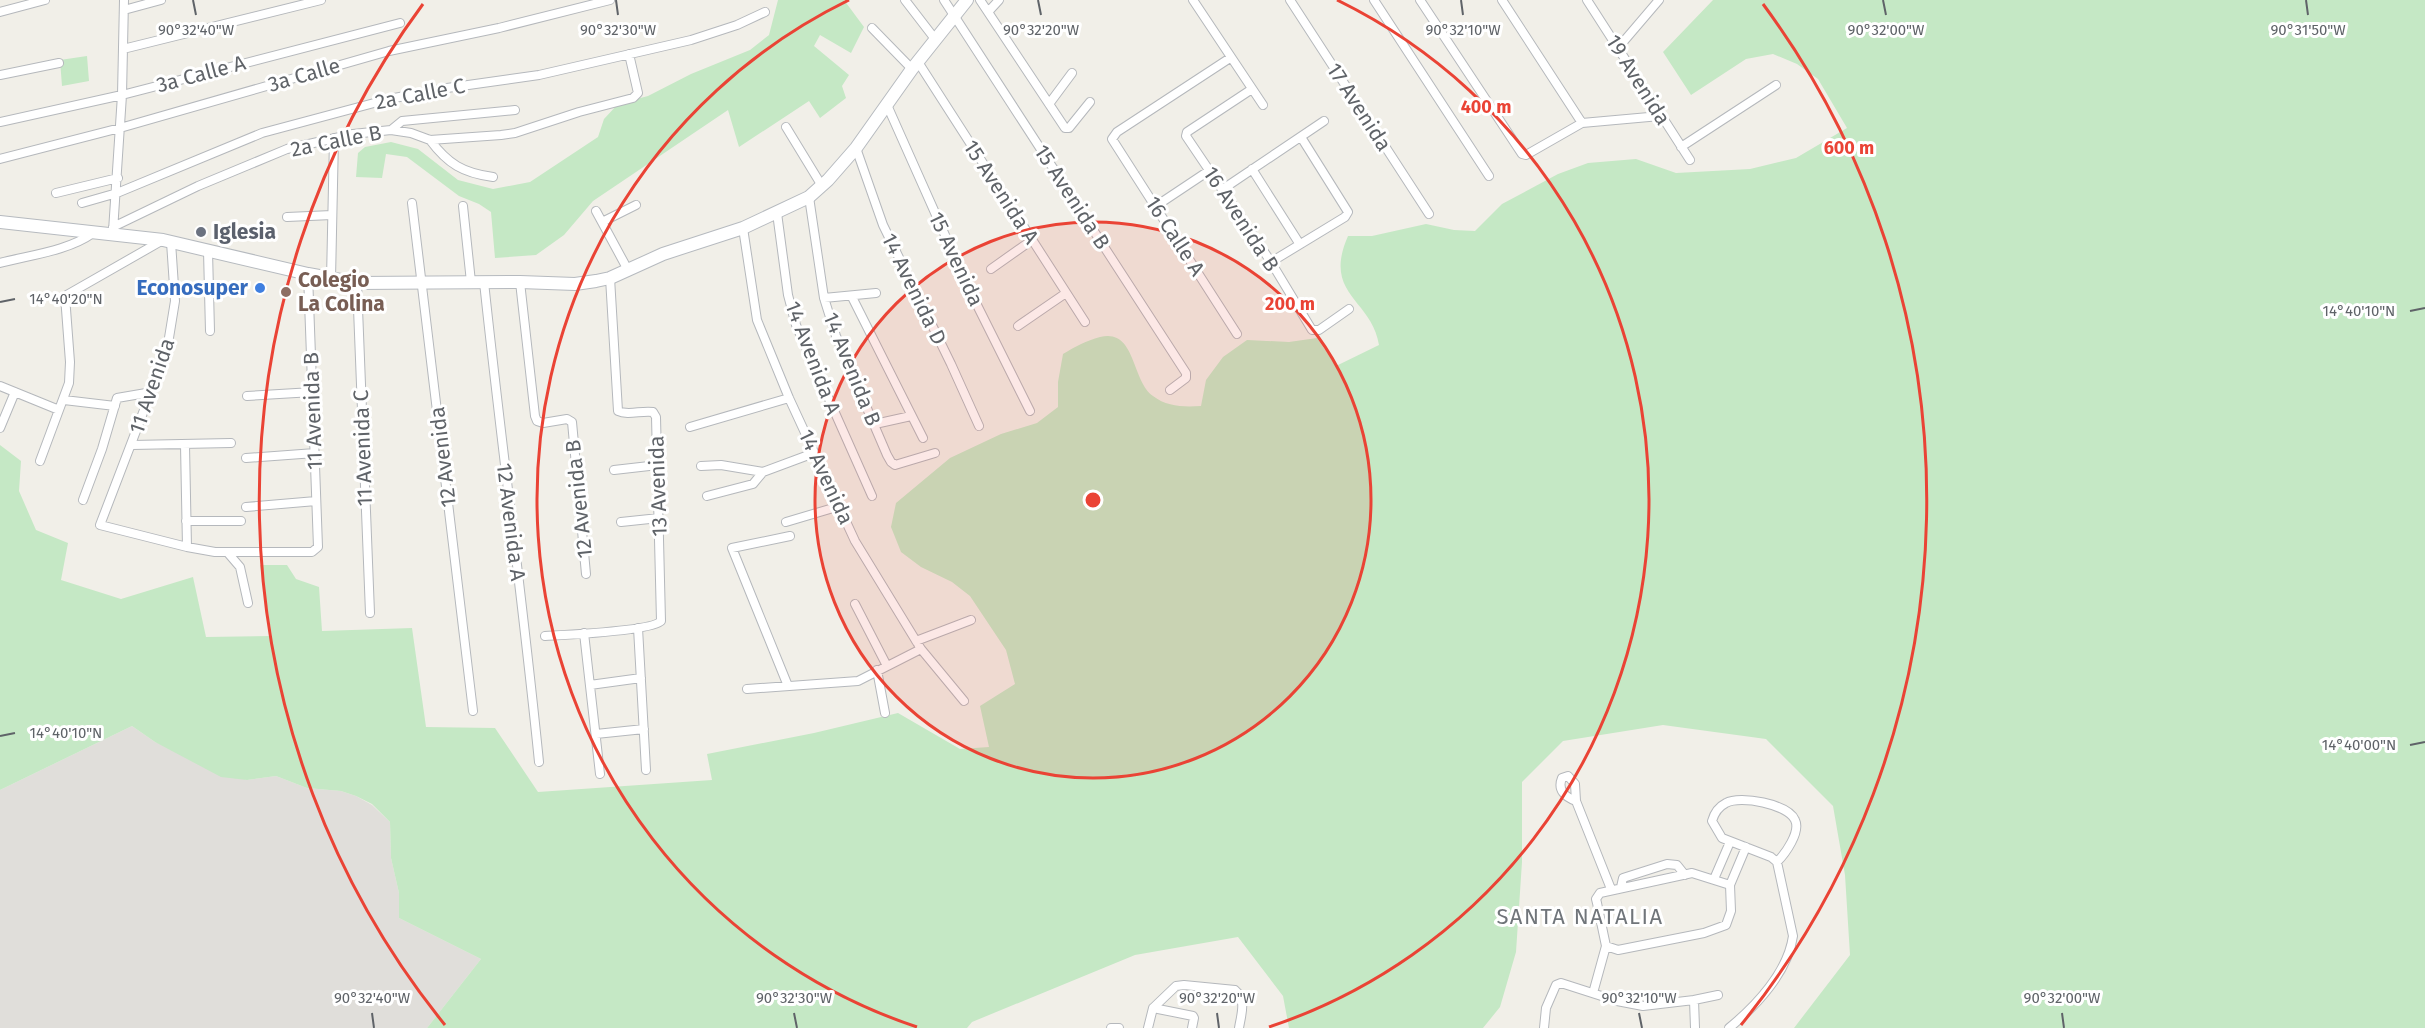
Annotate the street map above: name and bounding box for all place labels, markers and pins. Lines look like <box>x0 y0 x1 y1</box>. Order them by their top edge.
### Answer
place label: Iglesia <box>213 219 276 245</box>
marker: Iglesia <box>194 225 208 239</box>
place label: Colegio La Colina <box>298 267 385 317</box>
place label: Econosuper <box>136 275 249 301</box>
marker: Econosuper <box>253 281 267 295</box>
marker: Colegio La Colina <box>279 285 293 299</box>
centre of rings <box>1083 490 1103 510</box>

